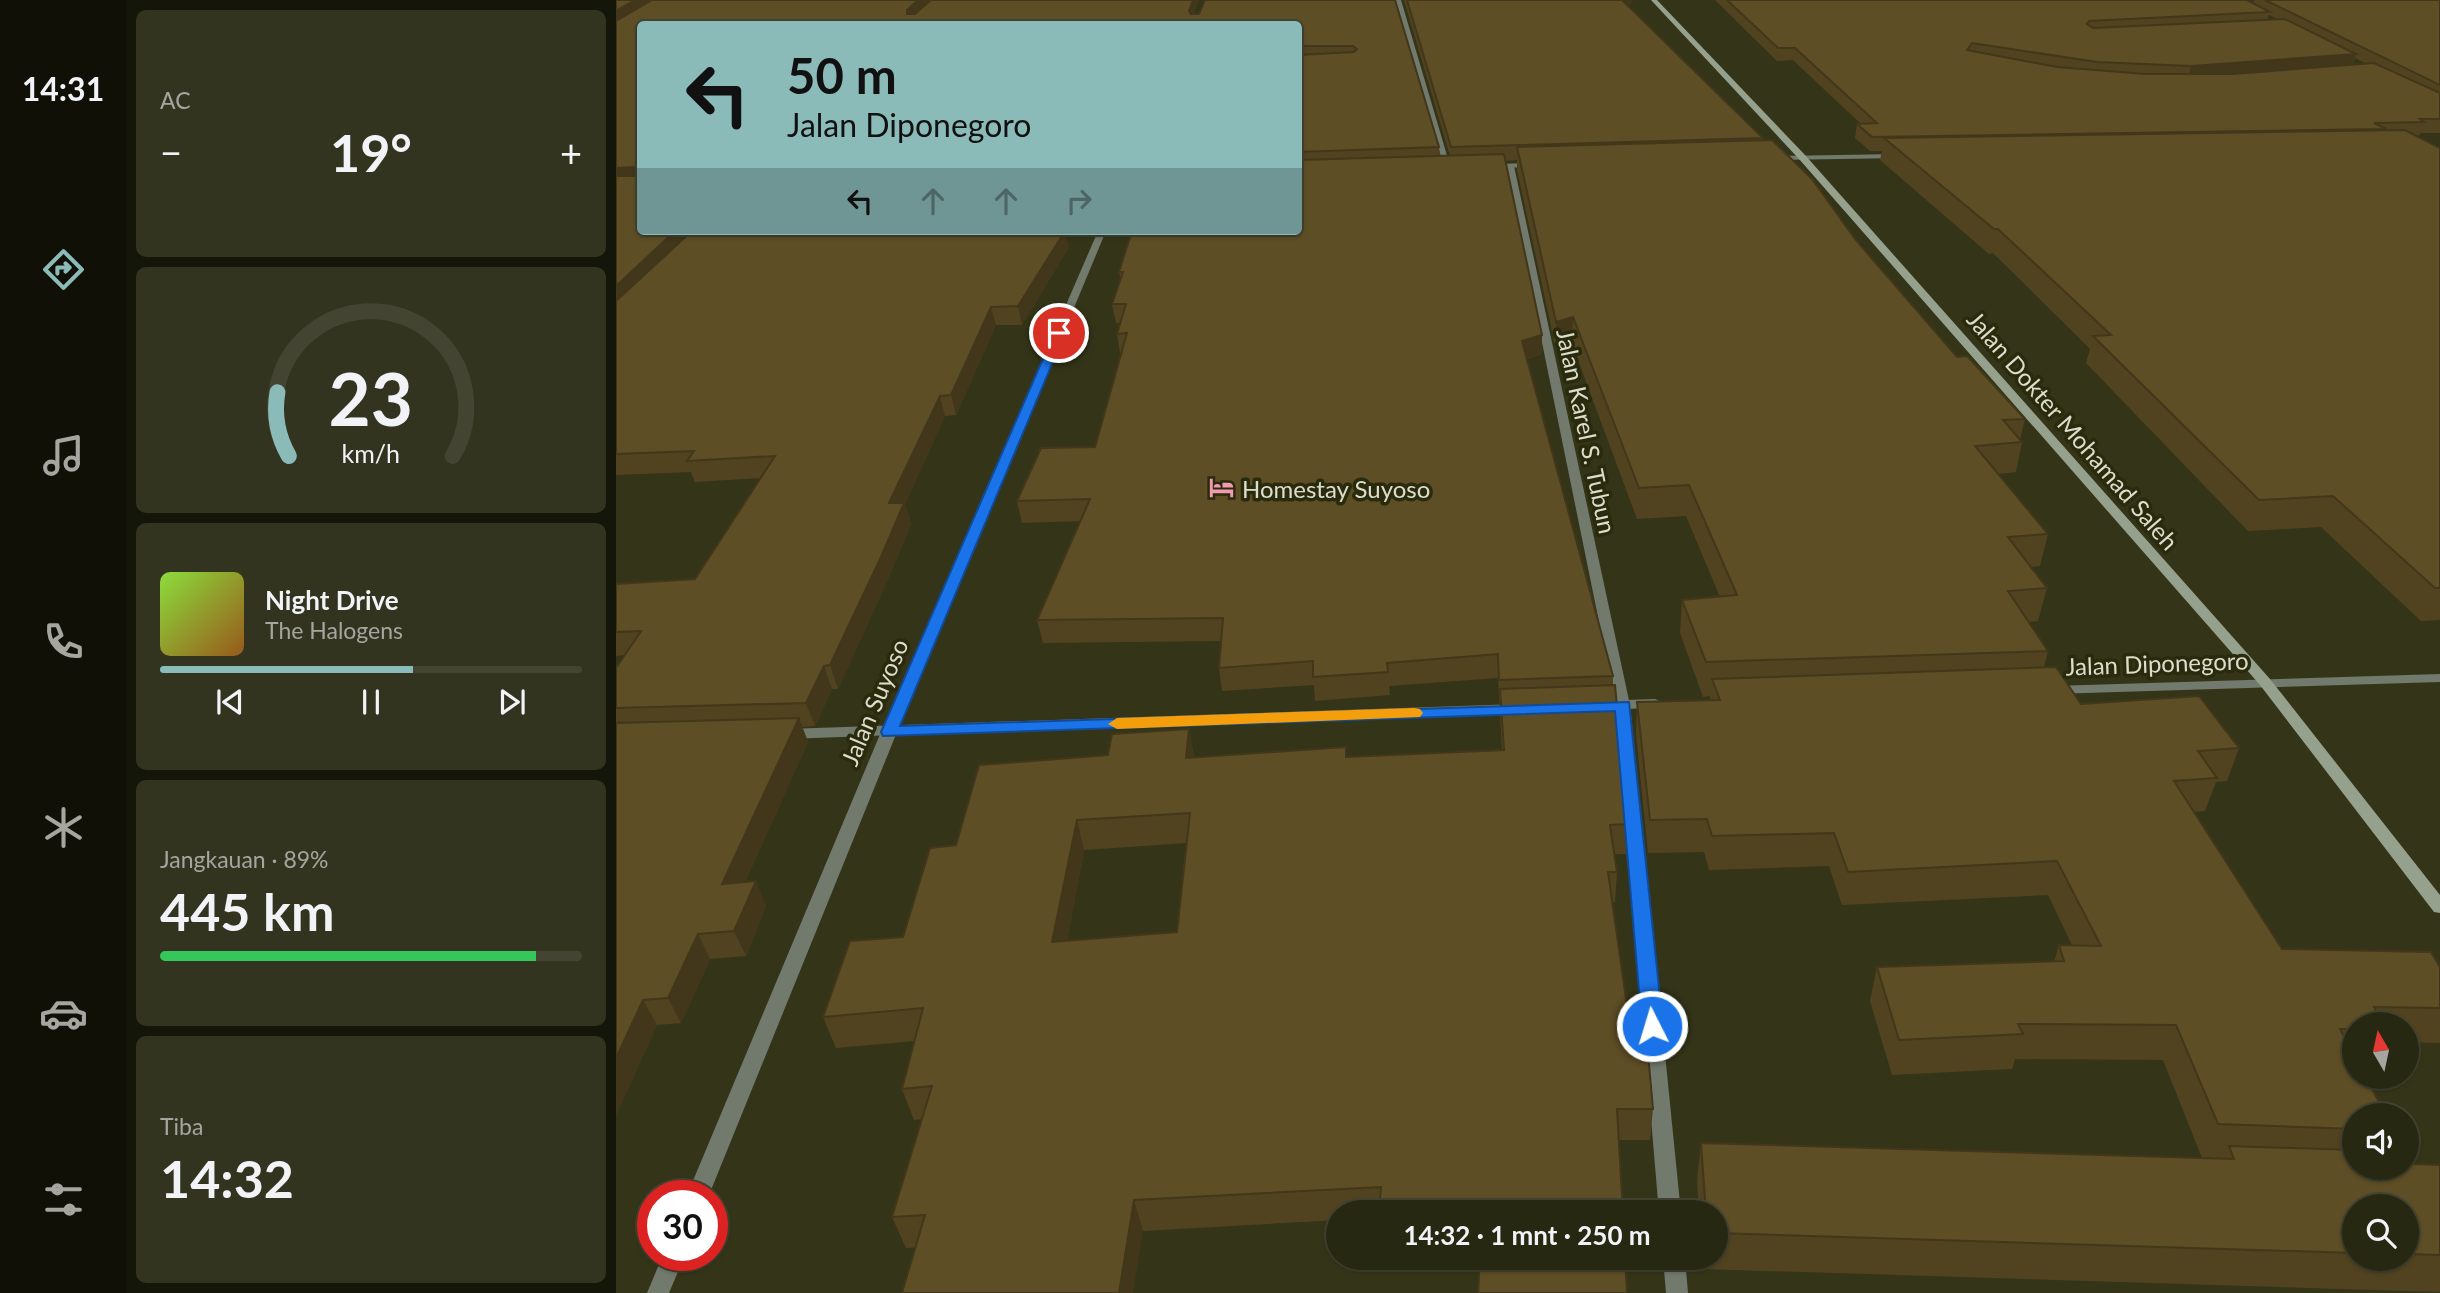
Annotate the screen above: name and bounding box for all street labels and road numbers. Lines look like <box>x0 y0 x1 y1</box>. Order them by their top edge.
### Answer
street label: Jalan Dokter Mohamad Saleh <box>1961 305 2185 555</box>
street label: Jalan Karel S. Tubun <box>1551 326 1623 536</box>
street label: Jalan Suyoso <box>834 634 914 770</box>
street label: Jalan Diponegoro <box>2065 645 2249 681</box>

